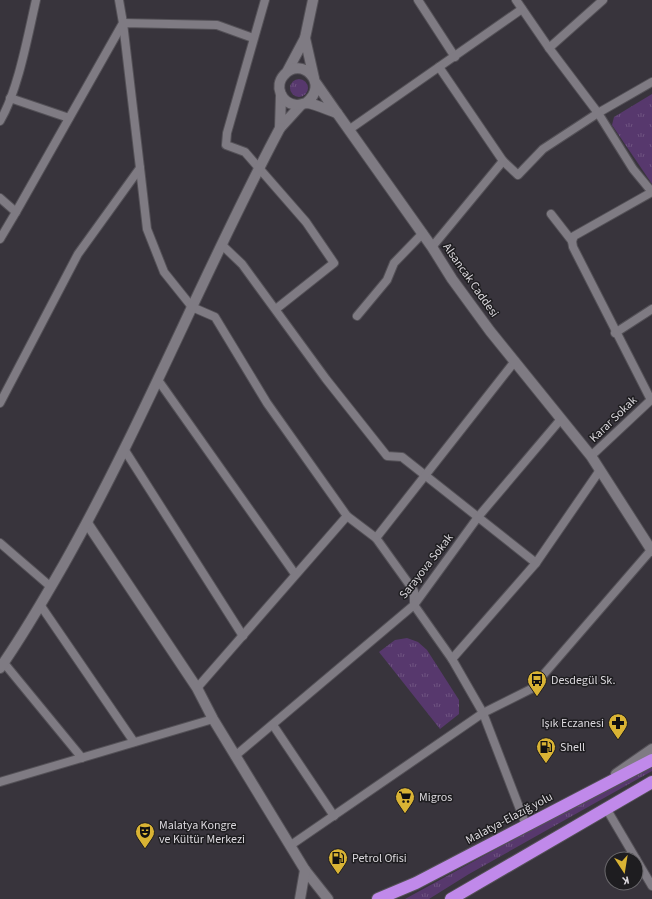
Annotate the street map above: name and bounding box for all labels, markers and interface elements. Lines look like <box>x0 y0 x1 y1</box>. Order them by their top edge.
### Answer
street label: Alsancak Caddesi <box>439 240 503 321</box>
street label: Karar Sokak <box>586 392 641 446</box>
street label: Sarayova Sokak <box>395 530 457 603</box>
bus stop icon: Desdegül Sk. <box>526 669 548 697</box>
place label: Desdegül Sk. <box>551 672 615 689</box>
pharmacy icon: Işık Eczanesi <box>607 712 629 740</box>
place label: Işık Eczanesi <box>541 715 604 732</box>
fuel station icon: Shell <box>535 736 557 764</box>
place label: Shell <box>560 739 585 756</box>
supermarket icon: Migros <box>394 786 416 814</box>
street label: Malatya-Elazığ yolu <box>463 788 556 849</box>
place label: Migros <box>419 789 452 806</box>
place label: Malatya Kongre ve Kültür Merkezi <box>159 817 245 848</box>
theatre icon: Malatya Kongre ve Kültür Merkezi <box>134 821 156 849</box>
fuel station icon: Petrol Ofisi <box>327 847 349 875</box>
place label: Petrol Ofisi <box>352 850 407 867</box>
north arrow <box>604 851 644 891</box>
text: K <box>621 872 631 888</box>

